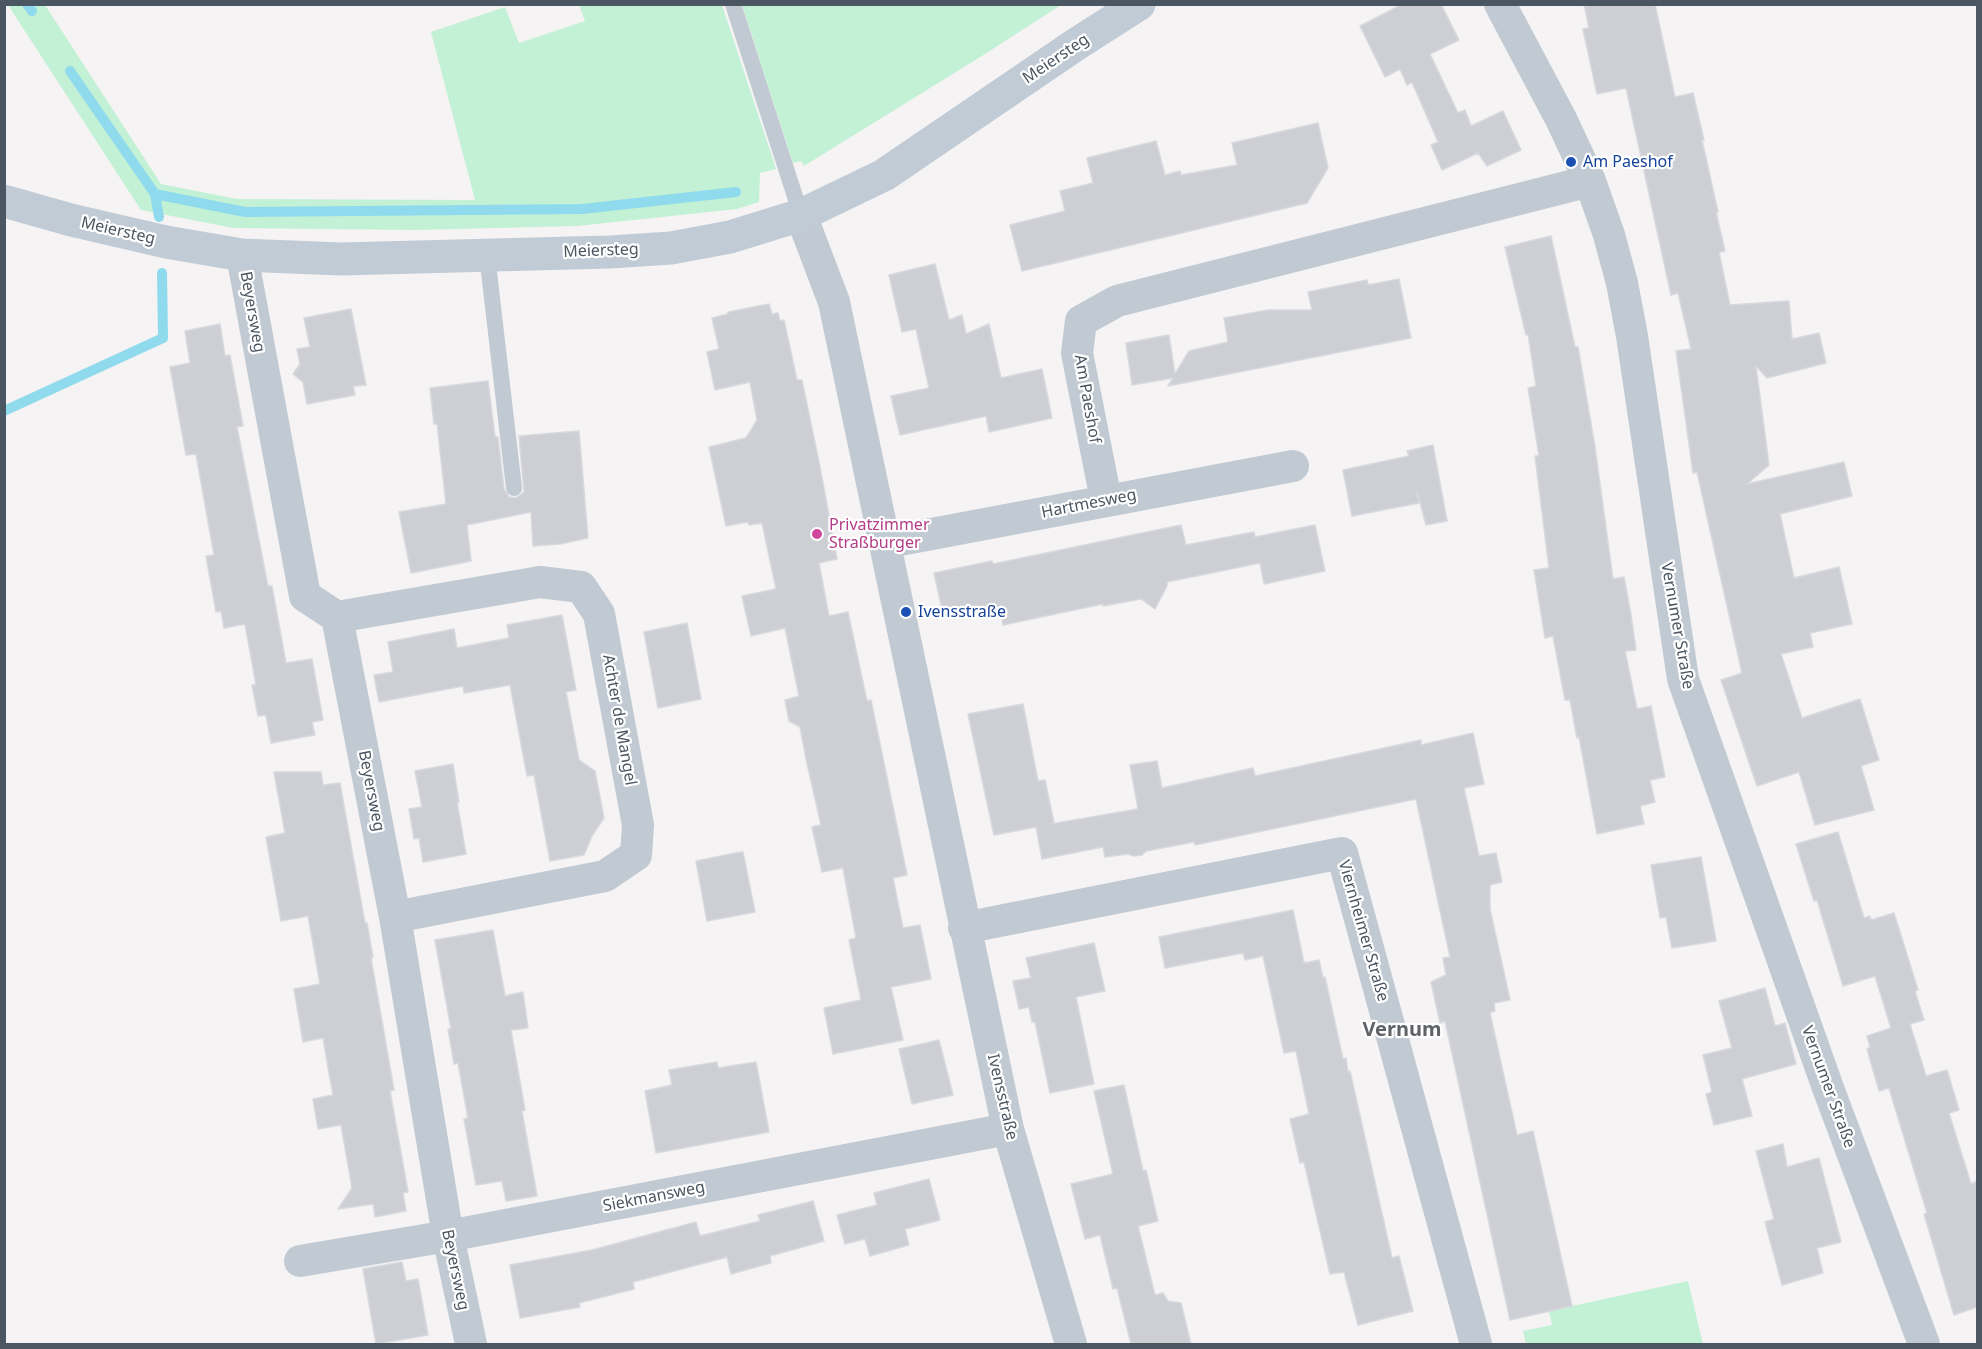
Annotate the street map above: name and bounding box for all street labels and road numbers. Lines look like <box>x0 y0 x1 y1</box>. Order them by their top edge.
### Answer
street label: Meiersteg <box>1019 30 1093 88</box>
street label: Meiersteg <box>79 213 157 249</box>
street label: Meiersteg <box>563 240 639 262</box>
street label: Beyersweg <box>235 270 269 354</box>
street label: Am Paeshof <box>1070 353 1104 445</box>
street label: Hartmesweg <box>1040 485 1138 523</box>
street label: Vernumer Straße <box>1656 561 1698 691</box>
street label: Achter de Mangel <box>598 653 640 787</box>
street label: Beyersweg <box>354 749 388 833</box>
street label: Viernheimer Straße <box>1334 858 1392 1004</box>
street label: Vernumer Straße <box>1797 1023 1859 1151</box>
street label: Ivensstraße <box>983 1052 1021 1142</box>
street label: Siekmansweg <box>601 1178 707 1216</box>
street label: Beyersweg <box>437 1228 473 1312</box>

